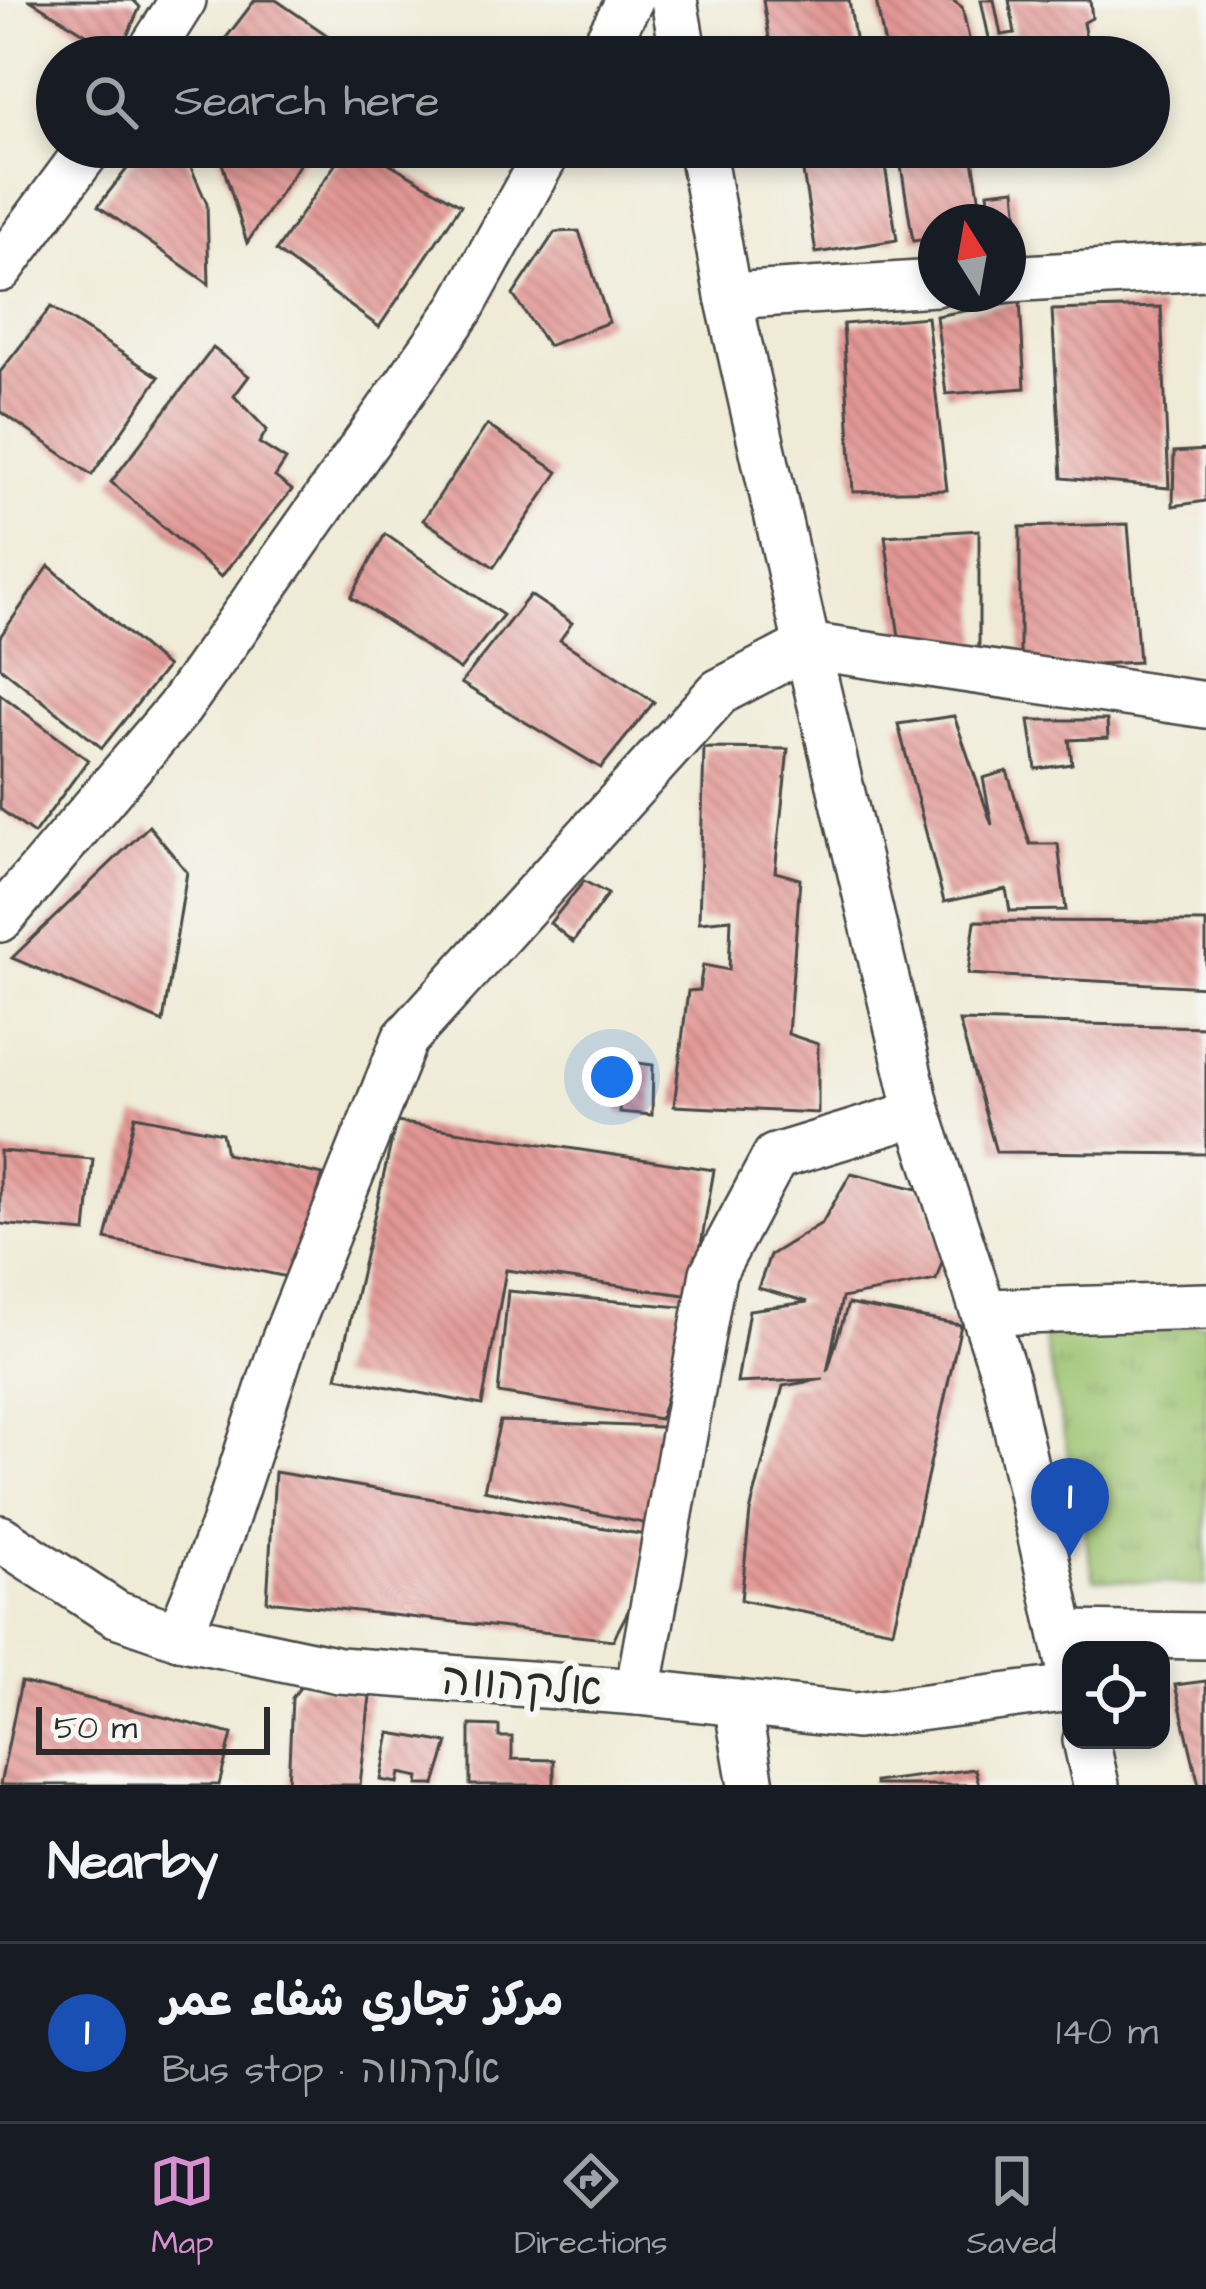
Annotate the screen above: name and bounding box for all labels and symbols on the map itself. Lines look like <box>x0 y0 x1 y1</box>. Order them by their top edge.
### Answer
north arrow <box>918 204 1026 312</box>
your location <box>582 1047 642 1107</box>
pin: 1 <box>1031 1458 1109 1557</box>
street label: אלקהווה <box>439 1649 604 1723</box>
scale bar <box>36 1701 270 1754</box>

